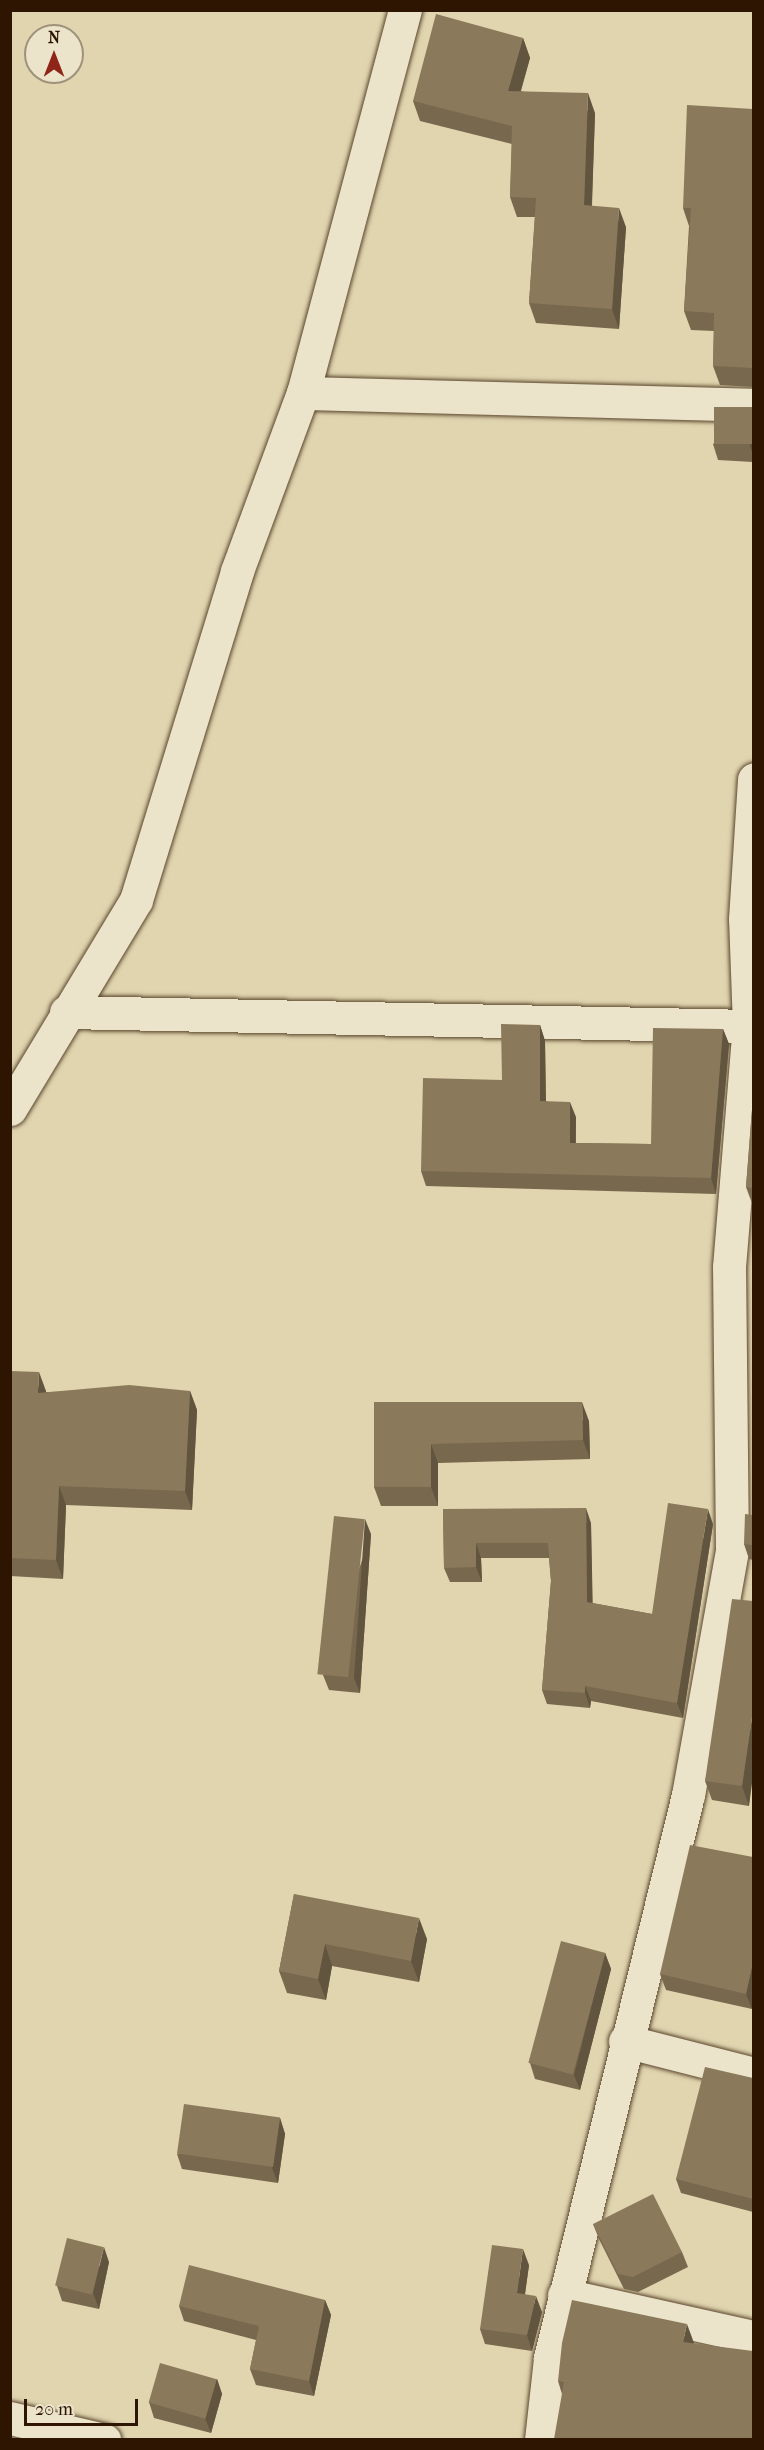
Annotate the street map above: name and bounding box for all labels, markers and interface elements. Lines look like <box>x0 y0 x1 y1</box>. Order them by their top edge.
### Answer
north arrow <box>24 24 84 84</box>
text: N <box>48 28 60 47</box>
scale bar <box>27 2387 141 2425</box>
text: 20 m <box>35 2399 73 2420</box>

